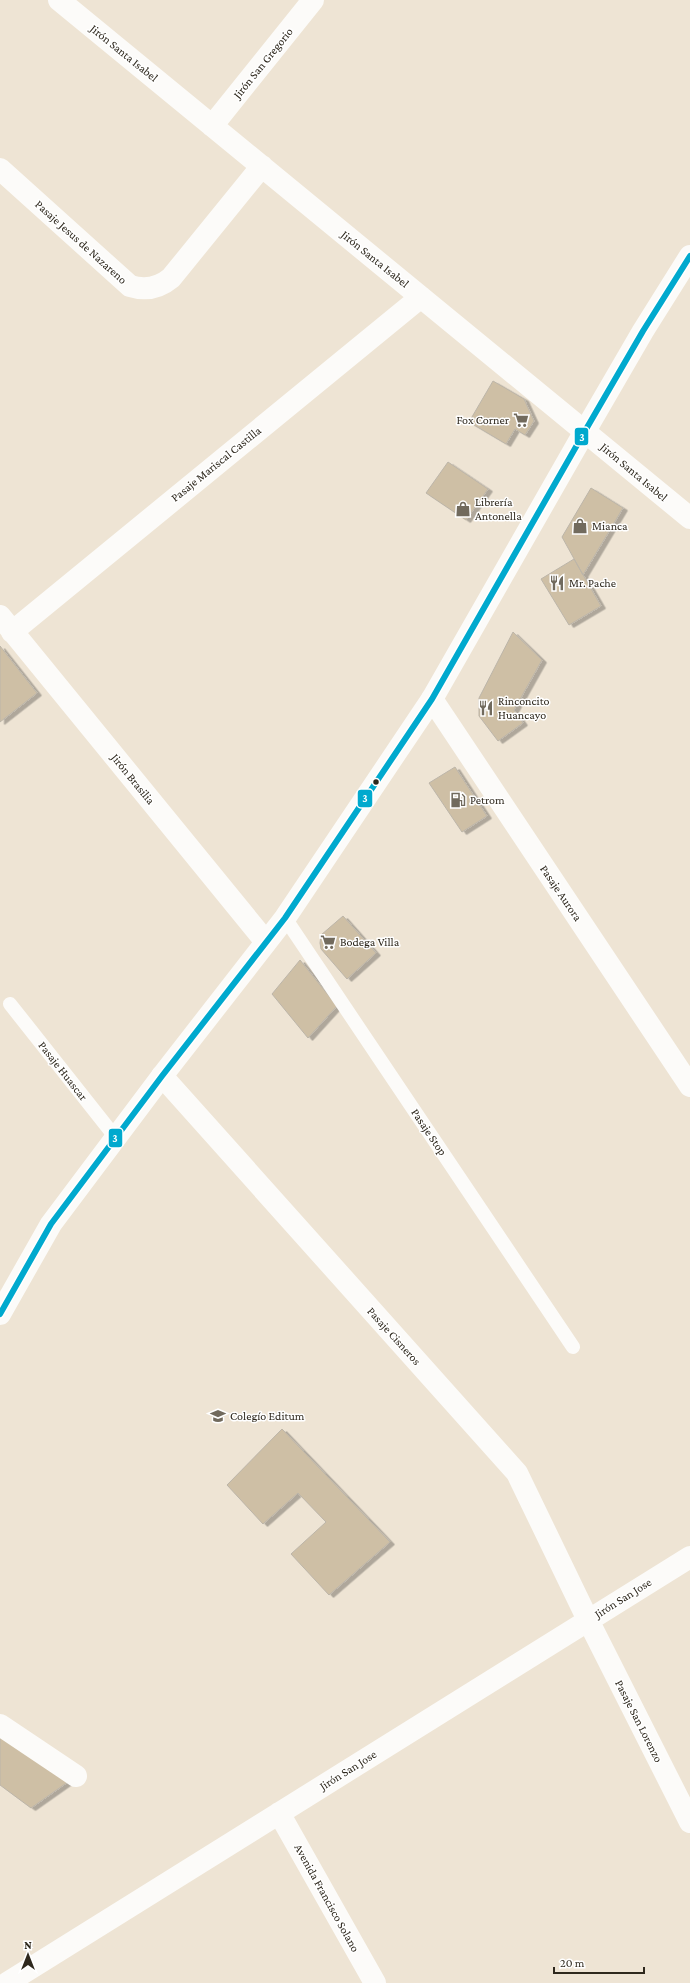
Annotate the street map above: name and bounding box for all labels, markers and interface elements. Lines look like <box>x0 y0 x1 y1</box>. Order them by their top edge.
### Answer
street label: Jirón Santa Isabel <box>86 21 161 85</box>
street label: Jirón San Gregorio <box>229 25 296 102</box>
street label: Pasaje Jesus de Nazareno <box>32 197 130 287</box>
street label: Jirón Santa Isabel <box>337 227 412 291</box>
supermarket icon: Fox Corner <box>512 411 530 429</box>
place label: Fox Corner <box>456 413 510 427</box>
street label: Pasaje Mariscal Castilla <box>168 423 264 505</box>
line badge: 3 <box>574 427 589 446</box>
text: 3 <box>579 431 585 443</box>
street label: Jirón Santa Isabel <box>597 439 670 504</box>
place label: Librería Antonella <box>475 495 522 523</box>
shop icon: Librería Antonella <box>454 500 472 518</box>
shop icon: Mianca <box>571 517 589 535</box>
place label: Mianca <box>592 519 628 533</box>
restaurant icon: Mr. Pache <box>548 574 566 592</box>
place label: Mr. Pache <box>569 576 616 590</box>
place label: Rinconcito Huancayo <box>498 694 550 722</box>
restaurant icon: Rinconcito Huancayo <box>477 699 495 717</box>
street label: Jirón Brasilia <box>108 750 158 808</box>
unlabelled marker <box>371 777 381 787</box>
line badge: 3 <box>357 789 373 808</box>
fuel station icon: Petrom <box>449 791 467 809</box>
text: 3 <box>362 792 368 804</box>
place label: Petrom <box>470 793 505 807</box>
street label: Pasaje Aurora <box>537 862 585 924</box>
supermarket icon: Bodega Villa <box>319 933 337 951</box>
place label: Bodega Villa <box>340 935 400 949</box>
street label: Pasaje Huascar <box>36 1039 91 1104</box>
street label: Pasaje Stop <box>408 1106 450 1158</box>
line badge: 3 <box>108 1128 123 1148</box>
text: 3 <box>112 1132 118 1144</box>
street label: Pasaje Cisneros <box>364 1304 424 1368</box>
school or university icon: Colegío Editum <box>209 1407 227 1425</box>
place label: Colegío Editum <box>230 1409 305 1423</box>
street label: Jirón San Jose <box>591 1575 654 1622</box>
street label: Pasaje San Lorenzo <box>612 1677 666 1765</box>
street label: Jirón San Jose <box>316 1747 379 1794</box>
street label: Avenida Francisco Solano <box>291 1841 363 1955</box>
north arrow <box>8 1935 48 1975</box>
text: N <box>24 1939 32 1951</box>
scale bar <box>554 1949 644 1975</box>
text: 20 m <box>560 1956 585 1970</box>

